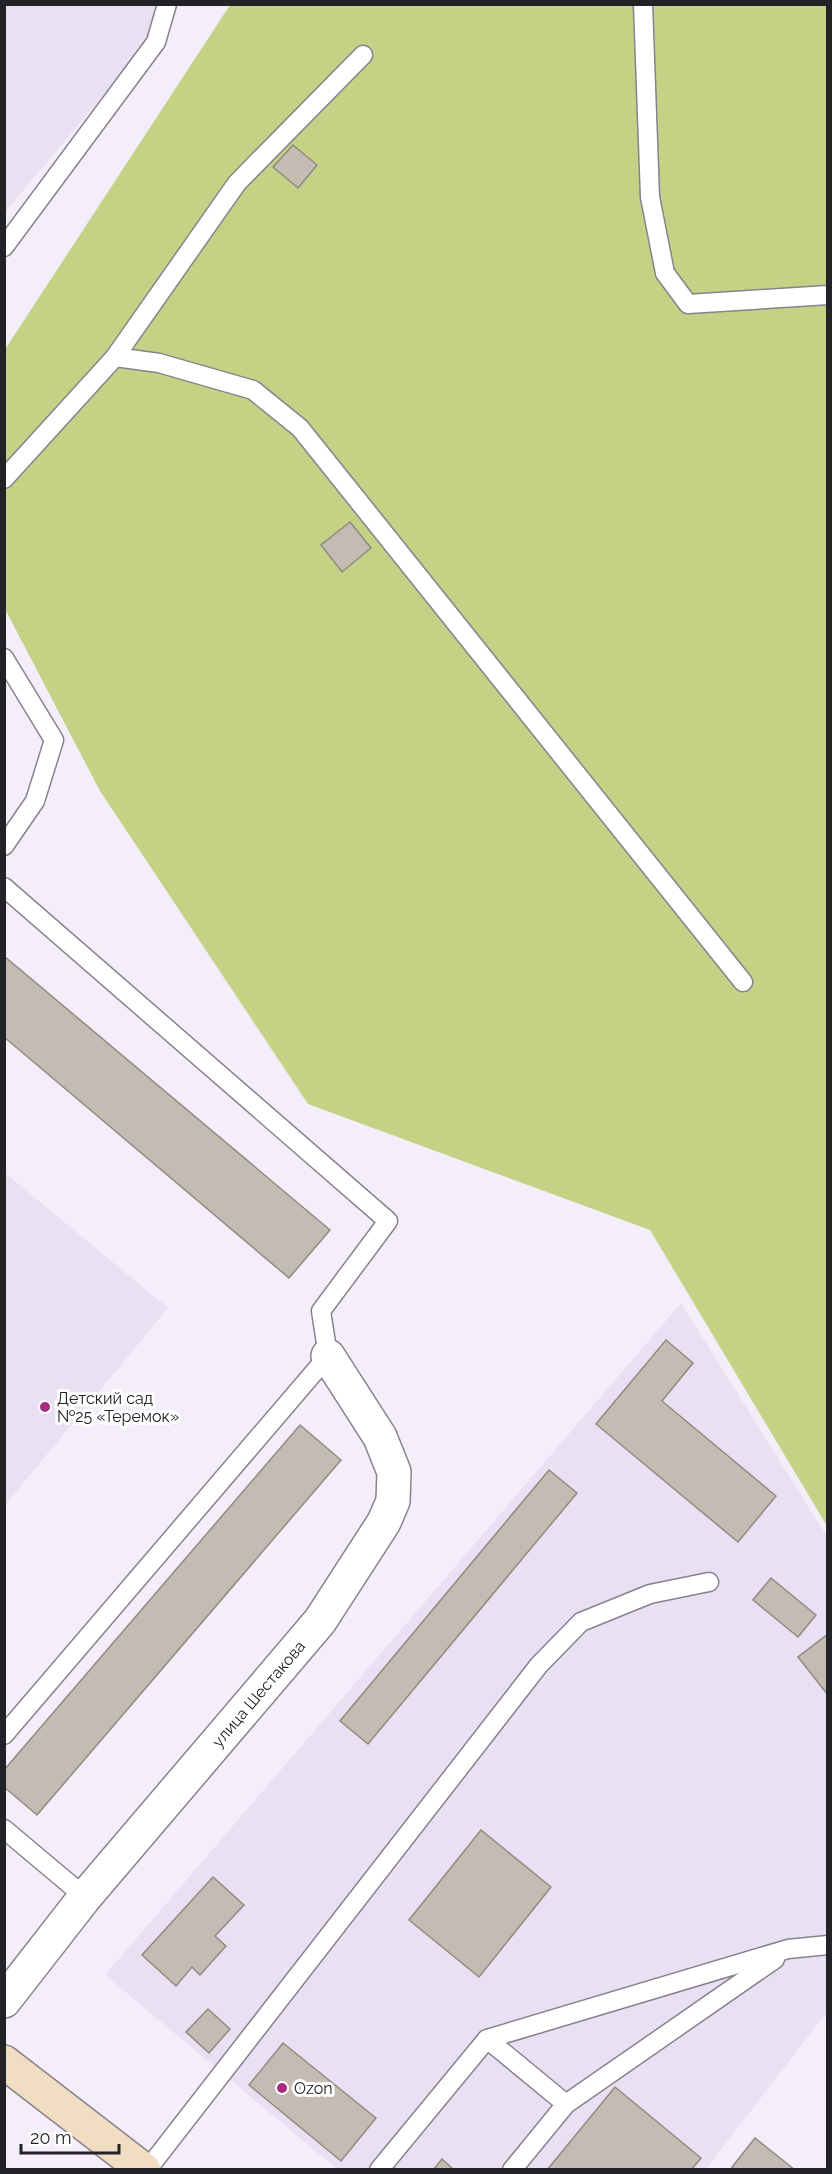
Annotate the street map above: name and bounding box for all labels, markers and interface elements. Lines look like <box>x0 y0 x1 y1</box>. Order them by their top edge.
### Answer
place label: Детский сад №25 «Теремок» <box>57 1389 179 1426</box>
marker: Детский сад №25 «Теремок» <box>38 1400 52 1414</box>
street label: улица Шестакова <box>208 1637 309 1751</box>
place label: Ozon <box>294 2079 333 2098</box>
marker: Ozon <box>275 2081 289 2095</box>
scale bar <box>21 2117 118 2155</box>
text: 20 m <box>30 2127 72 2148</box>

